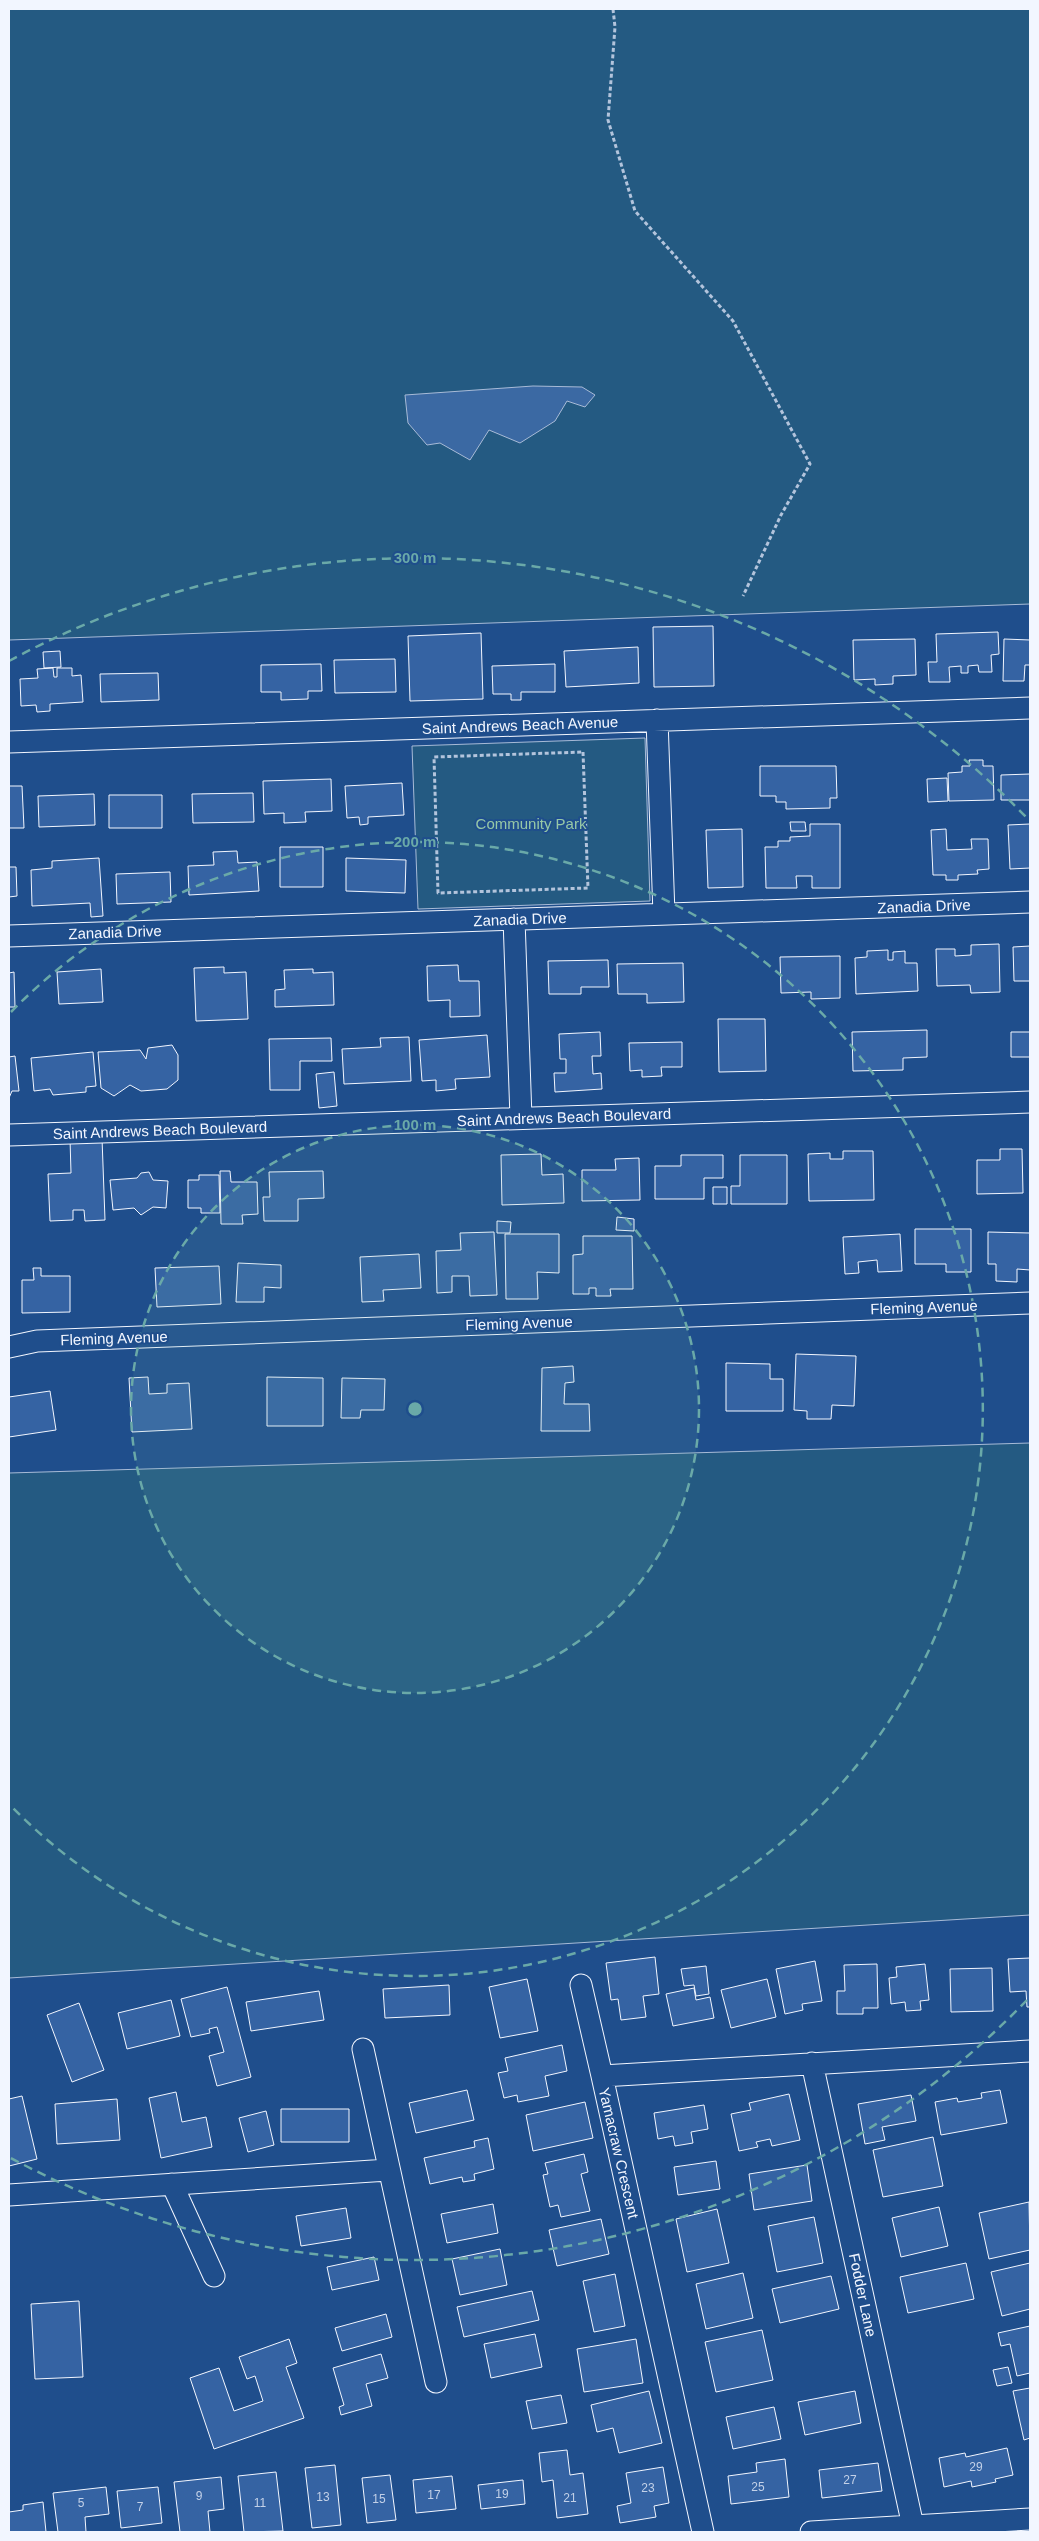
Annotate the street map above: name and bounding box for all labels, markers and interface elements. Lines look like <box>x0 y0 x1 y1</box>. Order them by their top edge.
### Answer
text: 300 m <box>394 549 436 566</box>
street label: Saint Andrews Beach Avenue <box>421 713 619 737</box>
park label: Community Park <box>476 815 587 832</box>
text: 200 m <box>394 833 436 850</box>
street label: Zanadia Drive <box>877 896 971 916</box>
street label: Zanadia Drive <box>473 909 567 929</box>
street label: Zanadia Drive <box>68 922 162 942</box>
street label: Saint Andrews Beach Boulevard <box>457 1105 671 1129</box>
text: 100 m <box>394 1116 436 1133</box>
street label: Saint Andrews Beach Boulevard <box>53 1118 267 1142</box>
street label: Fleming Avenue <box>870 1297 978 1317</box>
street label: Fleming Avenue <box>465 1313 573 1333</box>
street label: Fleming Avenue <box>60 1328 168 1348</box>
centre of rings <box>406 1400 424 1418</box>
street label: Yamacraw Crescent <box>596 2086 643 2221</box>
street label: Fodder Lane <box>846 2252 880 2338</box>
house number: 29 <box>969 2460 983 2474</box>
house number: 27 <box>843 2473 857 2487</box>
house number: 25 <box>751 2480 765 2494</box>
house number: 23 <box>641 2481 655 2495</box>
house number: 19 <box>495 2487 509 2501</box>
house number: 17 <box>427 2488 441 2502</box>
house number: 9 <box>196 2489 203 2503</box>
house number: 13 <box>316 2490 330 2504</box>
house number: 21 <box>563 2491 577 2505</box>
house number: 15 <box>372 2492 386 2506</box>
house number: 5 <box>78 2496 85 2510</box>
house number: 11 <box>254 2496 267 2510</box>
house number: 7 <box>137 2500 144 2514</box>

